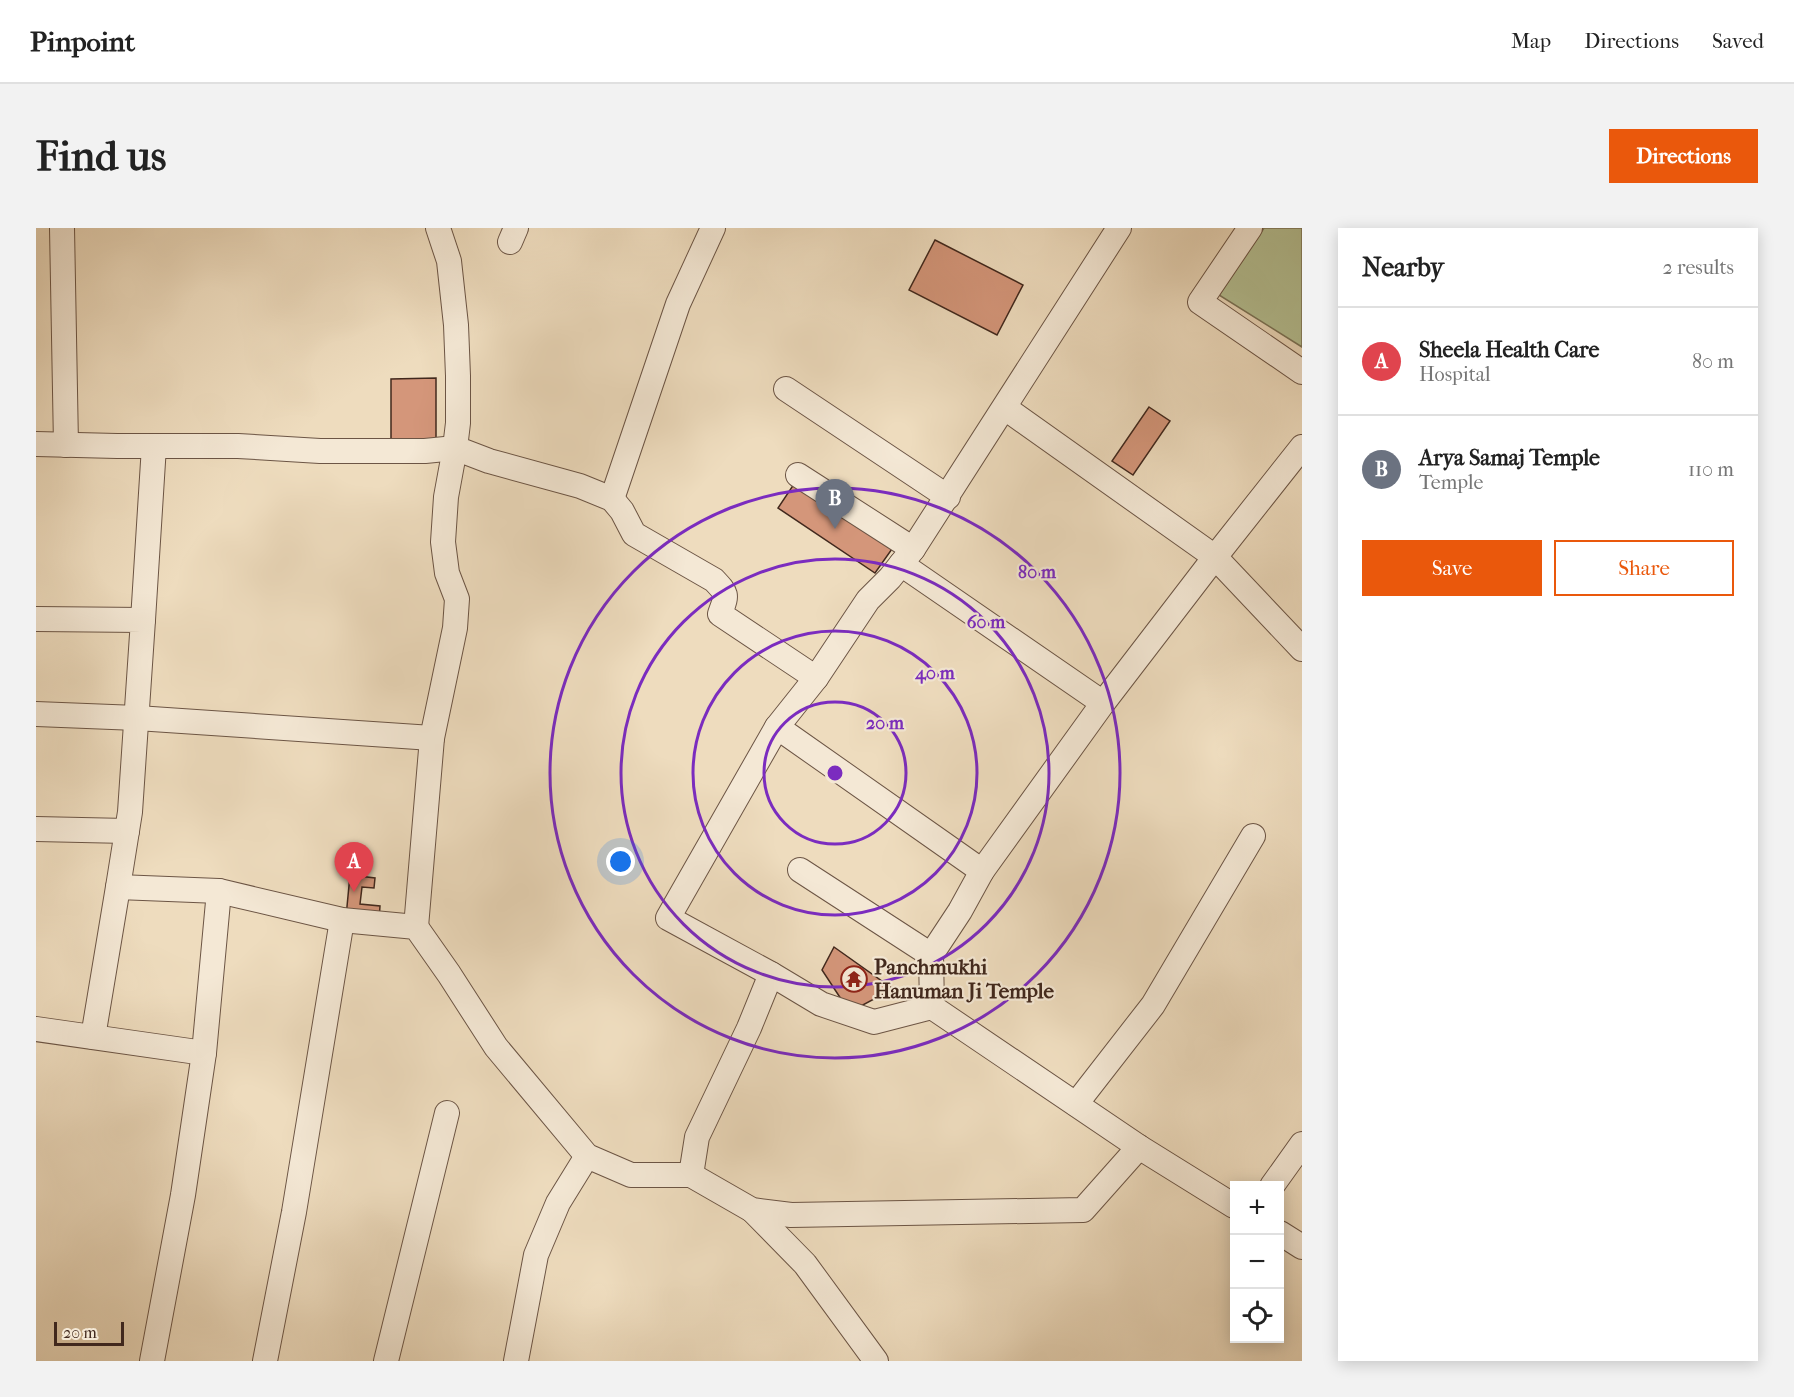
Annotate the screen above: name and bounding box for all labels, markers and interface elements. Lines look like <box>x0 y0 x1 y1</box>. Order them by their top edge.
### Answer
text: Pinpoint <box>30 25 135 58</box>
text: Map <box>1511 29 1551 53</box>
text: Directions <box>1584 29 1679 53</box>
text: Saved <box>1712 29 1764 53</box>
button: Directions <box>1609 129 1758 183</box>
text: Find us <box>36 132 166 181</box>
text: Nearby <box>1362 252 1444 283</box>
text: 2 results <box>1663 256 1734 279</box>
text: Sheela Health Care <box>1419 337 1599 363</box>
text: A <box>1375 350 1388 373</box>
text: 80 m <box>1692 350 1734 373</box>
text: Hospital <box>1419 363 1491 386</box>
text: Arya Samaj Temple <box>1419 445 1600 471</box>
text: B <box>1375 458 1388 481</box>
text: 110 m <box>1688 458 1734 481</box>
text: Temple <box>1419 471 1483 494</box>
pin: B <box>816 480 854 529</box>
button: Save <box>1362 540 1542 596</box>
button: Share <box>1554 540 1734 596</box>
text: 80 m <box>1018 562 1057 583</box>
text: 60 m <box>967 612 1006 633</box>
text: 40 m <box>914 663 956 684</box>
text: 20 m <box>866 713 905 734</box>
centre of rings <box>825 763 845 783</box>
pin: A <box>334 842 374 892</box>
your location <box>606 847 635 876</box>
place label: Panchmukhi Hanuman Ji Temple <box>874 955 1054 1003</box>
temple icon: Panchmukhi Hanuman Ji Temple <box>839 964 869 994</box>
map controls <box>1230 1181 1284 1343</box>
button: + <box>1230 1181 1284 1235</box>
button: − <box>1230 1235 1284 1289</box>
button: locate <box>1230 1289 1284 1343</box>
scale bar <box>54 1319 124 1346</box>
text: 20 m <box>63 1323 97 1342</box>

